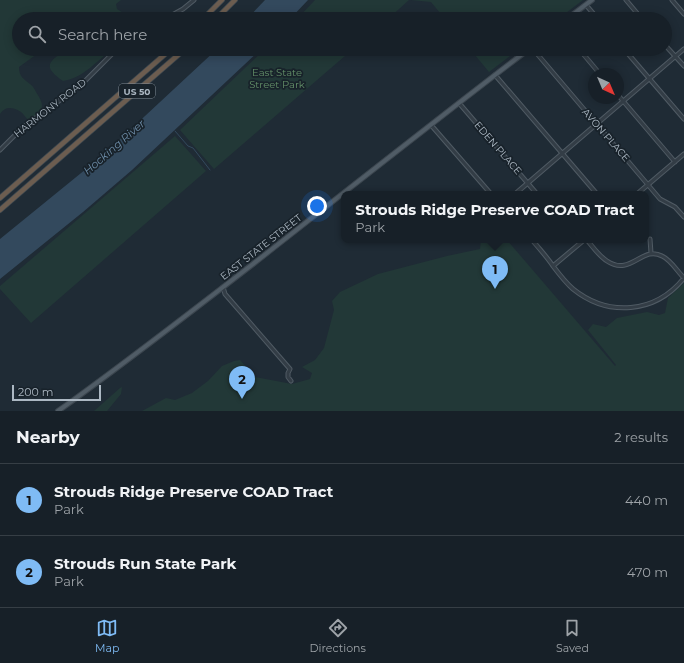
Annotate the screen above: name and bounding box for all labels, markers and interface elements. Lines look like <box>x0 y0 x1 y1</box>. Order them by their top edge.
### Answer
search box <box>12 12 672 56</box>
icon: search <box>26 23 48 45</box>
text: Search here <box>58 25 147 44</box>
park label: East State Street Park <box>249 66 305 91</box>
north arrow <box>588 68 624 104</box>
street label: HARMONY ROAD <box>11 76 89 140</box>
road number: US 50 <box>119 84 155 98</box>
street label: AVON PLACE <box>579 106 633 165</box>
water label: Hocking River <box>80 116 148 178</box>
street label: EDEN PLACE <box>471 119 525 177</box>
popup <box>341 191 649 243</box>
your location <box>307 196 327 216</box>
text: Strouds Ridge Preserve COAD Tract <box>355 200 635 219</box>
street label: EAST STATE STREET <box>218 211 304 283</box>
text: Park <box>355 219 385 235</box>
pin: 1 <box>482 256 508 289</box>
pin: 2 <box>229 366 255 399</box>
scale bar <box>12 383 101 402</box>
text: 200 m <box>18 385 53 399</box>
text: Nearby <box>16 427 80 447</box>
text: 2 results <box>614 429 668 445</box>
text: Strouds Ridge Preserve COAD Tract <box>54 482 333 501</box>
text: 1 <box>26 492 32 508</box>
text: 440 m <box>625 492 668 508</box>
text: Park <box>54 501 84 517</box>
text: Strouds Run State Park <box>54 554 236 573</box>
text: 2 <box>25 564 33 580</box>
text: 470 m <box>627 564 668 580</box>
text: Park <box>54 573 84 589</box>
tab: Map <box>95 617 119 655</box>
tab: Directions <box>310 617 366 655</box>
tab: Saved <box>556 617 589 655</box>

